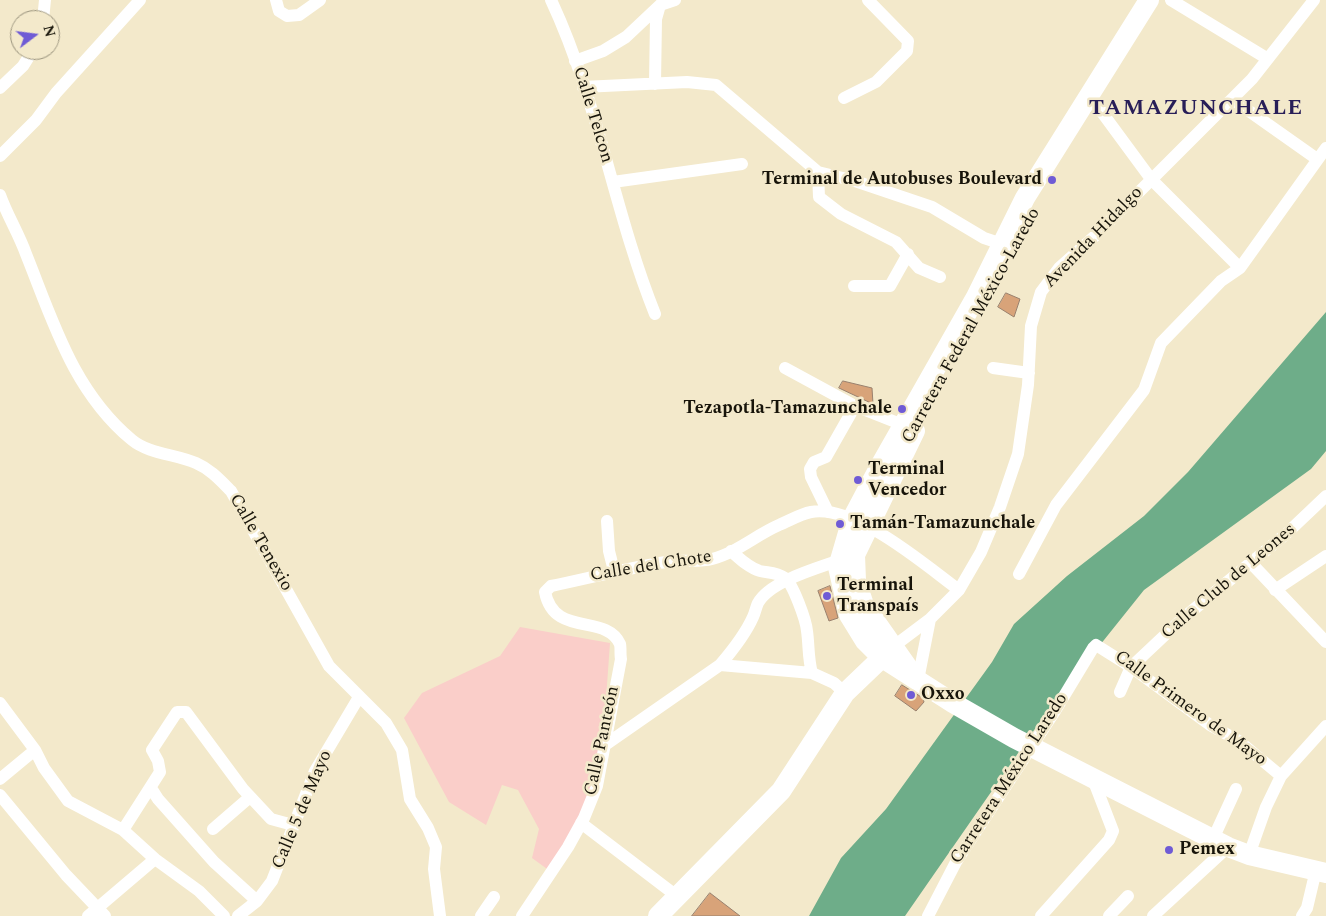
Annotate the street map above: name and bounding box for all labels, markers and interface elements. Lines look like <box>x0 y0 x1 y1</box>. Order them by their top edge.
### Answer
north arrow <box>10 10 60 60</box>
text: N <box>37 23 61 39</box>
street label: Calle Telcon <box>567 64 617 166</box>
district label: TAMAZUNCHALE <box>1087 97 1305 123</box>
place label: Terminal de Autobuses Boulevard <box>762 169 1042 191</box>
marker: Terminal de Autobuses Boulevard <box>1046 174 1058 186</box>
street label: Avenida Hidalgo <box>1040 183 1148 293</box>
street label: Carretera Federal México-Laredo <box>898 205 1046 447</box>
place label: Tezapotla-Tamazunchale <box>683 398 892 420</box>
marker: Tezapotla-Tamazunchale <box>896 403 908 415</box>
place label: Terminal Vencedor <box>868 459 946 502</box>
marker: Terminal Vencedor <box>852 474 864 486</box>
street label: Calle Tenexio <box>223 490 297 596</box>
place label: Tamán-Tamazunchale <box>850 513 1035 535</box>
marker: Tamán-Tamazunchale <box>834 518 846 530</box>
street label: Calle Club de Leones <box>1157 520 1301 644</box>
street label: Calle del Chote <box>589 547 713 587</box>
place label: Terminal Transpaís <box>837 575 919 618</box>
marker: Terminal Transpaís <box>821 590 833 602</box>
street label: Calle Primero de Mayo <box>1110 647 1270 771</box>
street label: Calle Panteón <box>581 684 625 798</box>
place label: Oxxo <box>921 684 965 706</box>
marker: Oxxo <box>905 689 917 701</box>
street label: Carretera México Laredo <box>947 689 1073 869</box>
street label: Calle 5 de Mayo <box>268 747 338 873</box>
place label: Pemex <box>1179 839 1235 861</box>
marker: Pemex <box>1163 844 1175 856</box>

